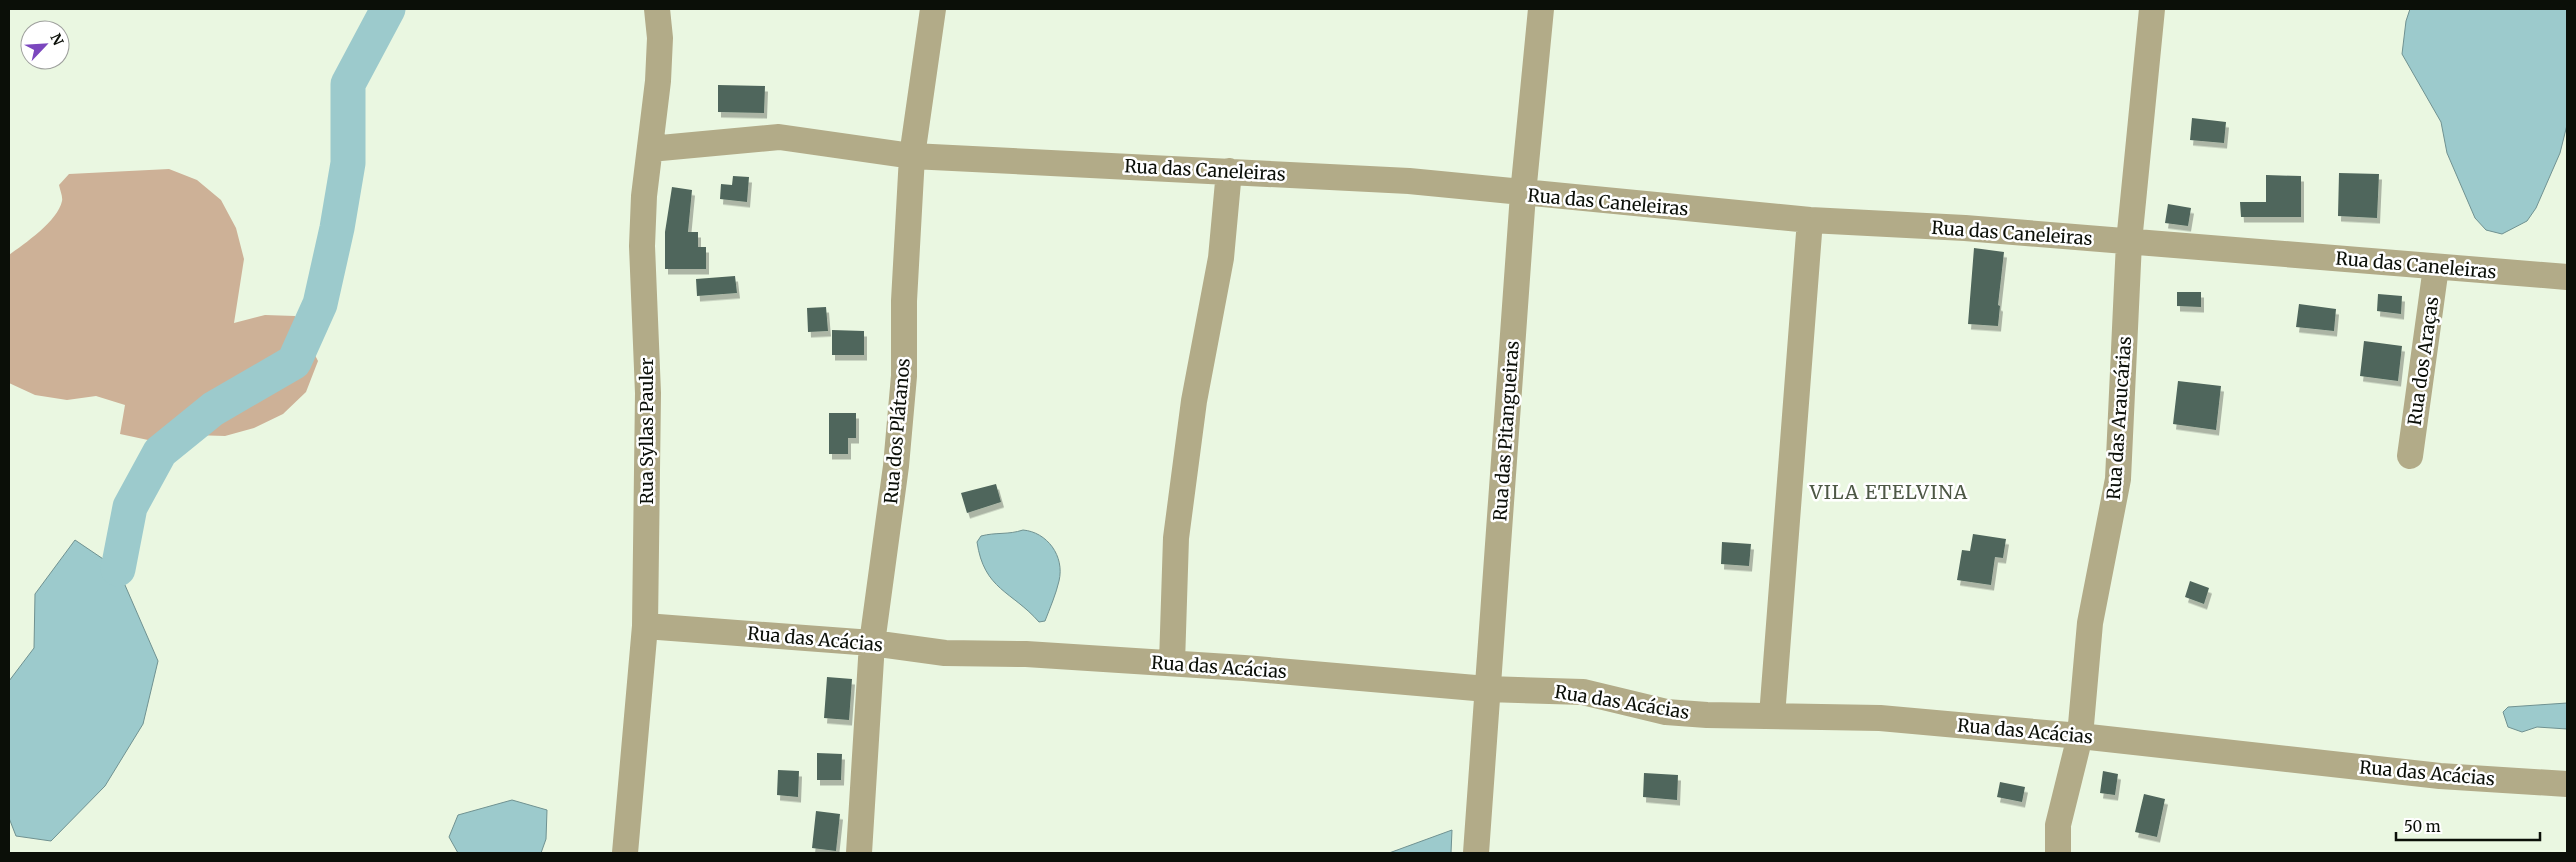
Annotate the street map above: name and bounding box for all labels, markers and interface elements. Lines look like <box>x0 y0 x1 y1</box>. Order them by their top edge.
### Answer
north arrow <box>20 20 70 70</box>
text: N <box>46 31 67 48</box>
street label: Rua das Caneleiras <box>1124 154 1286 186</box>
street label: Rua das Caneleiras <box>1527 184 1690 221</box>
street label: Rua das Caneleiras <box>1931 216 2093 250</box>
street label: Rua das Caneleiras <box>2335 247 2498 284</box>
street label: Rua dos Araças <box>2403 295 2443 427</box>
street label: Rua das Araucárias <box>2102 335 2136 500</box>
street label: Rua das Pitangueiras <box>1488 340 1524 522</box>
street label: Rua dos Plátanos <box>879 357 915 505</box>
street label: Rua Syllas Pauler <box>635 358 658 504</box>
district label: VILA ETELVINA <box>1809 480 1968 504</box>
street label: Rua das Acácias <box>746 622 884 656</box>
street label: Rua das Acácias <box>1150 651 1288 683</box>
street label: Rua das Acácias <box>1553 680 1691 724</box>
street label: Rua das Acácias <box>1956 714 2094 748</box>
street label: Rua das Acácias <box>2358 756 2496 790</box>
scale bar <box>2396 810 2540 842</box>
text: 50 m <box>2404 817 2441 836</box>

